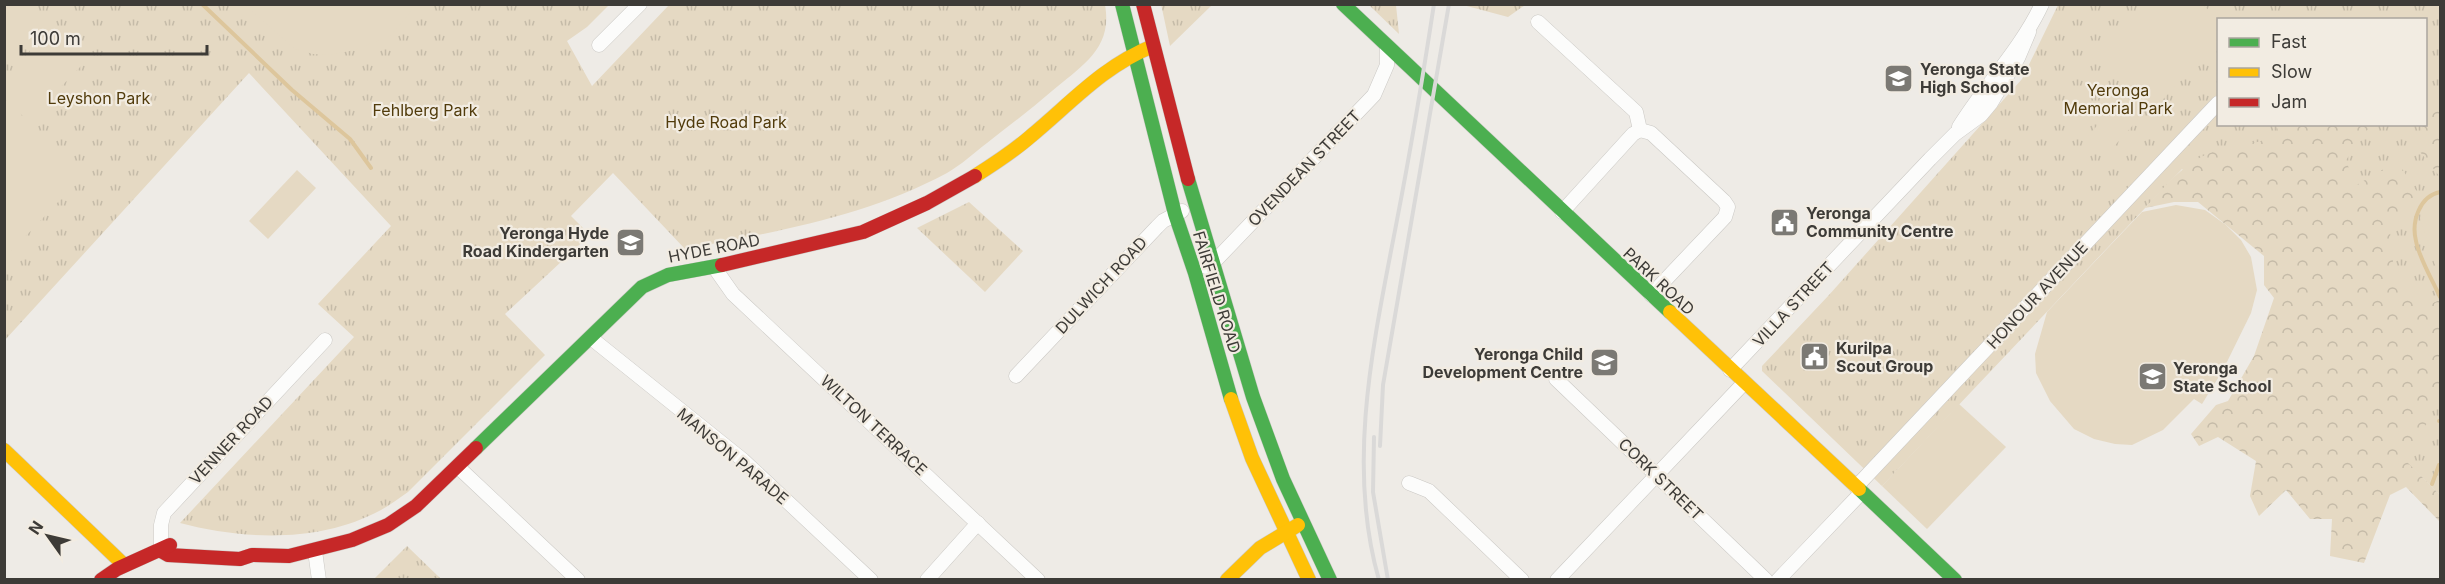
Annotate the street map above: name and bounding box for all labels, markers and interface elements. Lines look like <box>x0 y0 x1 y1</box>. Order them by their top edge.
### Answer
scale bar <box>21 18 207 56</box>
legend <box>2217 18 2427 126</box>
text: 100 m <box>30 28 81 49</box>
text: Fast <box>2271 31 2307 52</box>
place label: Yeronga State High School <box>1920 59 2030 97</box>
text: Slow <box>2271 61 2312 82</box>
school or university icon: Yeronga State High School <box>1883 62 1915 94</box>
park label: Yeronga Memorial Park <box>2063 80 2173 118</box>
park label: Leyshon Park <box>48 88 151 108</box>
text: Jam <box>2271 91 2307 112</box>
park label: Fehlberg Park <box>373 100 478 120</box>
street label: OVENDEAN STREET <box>1243 106 1365 230</box>
park label: Hyde Road Park <box>665 112 787 132</box>
place label: Yeronga Community Centre <box>1806 203 1954 241</box>
public building icon: Yeronga Community Centre <box>1769 206 1801 238</box>
place label: Yeronga Hyde Road Kindergarten <box>462 223 609 261</box>
school or university icon: Yeronga Hyde Road Kindergarten <box>614 226 646 258</box>
street label: HYDE ROAD <box>666 229 762 267</box>
street label: FAIRFIELD ROAD <box>1189 229 1245 355</box>
street label: DULWICH ROAD <box>1051 232 1151 338</box>
street label: HONOUR AVENUE <box>1982 237 2092 353</box>
street label: PARK ROAD <box>1619 243 1699 319</box>
street label: VILLA STREET <box>1748 257 1838 351</box>
place label: Kurilpa Scout Group <box>1836 338 1933 376</box>
public building icon: Kurilpa Scout Group <box>1799 341 1831 373</box>
place label: Yeronga Child Development Centre <box>1423 344 1583 382</box>
school or university icon: Yeronga Child Development Centre <box>1588 347 1620 379</box>
place label: Yeronga State School <box>2173 358 2272 396</box>
school or university icon: Yeronga State School <box>2136 361 2168 393</box>
street label: WILTON TERRACE <box>817 370 931 480</box>
street label: VENNER ROAD <box>185 392 277 488</box>
street label: MANSON PARADE <box>673 404 793 508</box>
street label: CORK STREET <box>1615 434 1707 524</box>
north arrow <box>18 506 78 566</box>
text: N <box>24 517 47 538</box>

